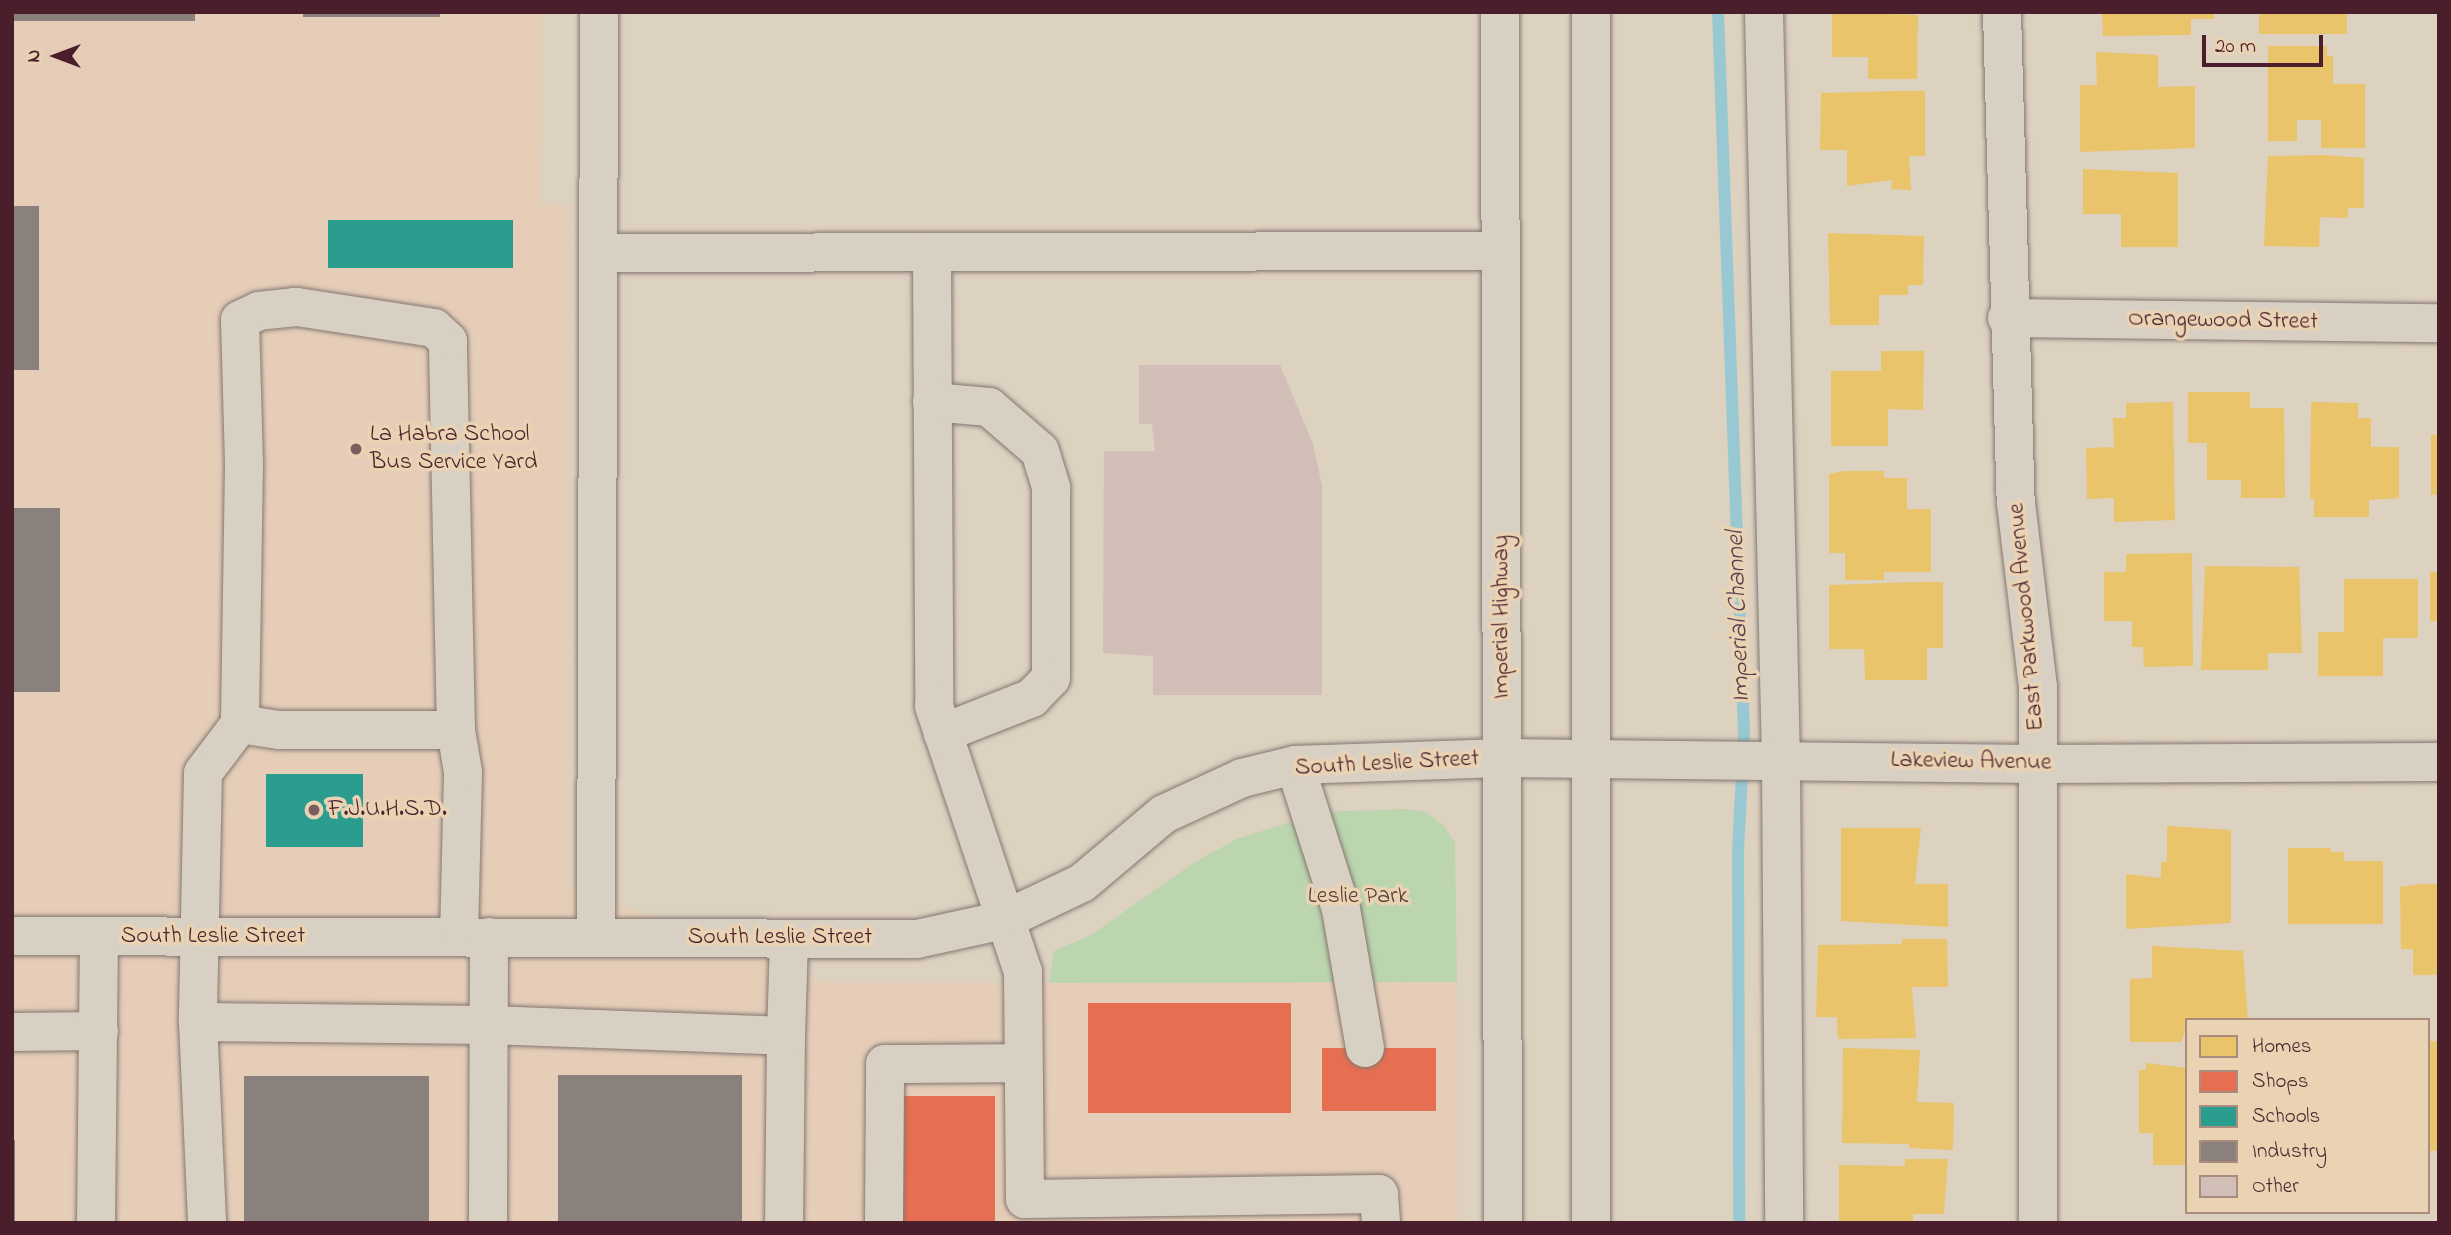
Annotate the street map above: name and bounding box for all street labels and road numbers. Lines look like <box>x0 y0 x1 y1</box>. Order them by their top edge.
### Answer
street label: Orangewood Street <box>2128 305 2318 337</box>
street label: East Parkwood Avenue <box>2003 502 2051 732</box>
street label: Imperial Highway <box>1488 535 1516 699</box>
street label: South Leslie Street <box>1294 745 1480 783</box>
street label: Lakeview Avenue <box>1890 746 2052 778</box>
street label: South Leslie Street <box>121 923 305 951</box>
street label: South Leslie Street <box>688 924 872 952</box>

